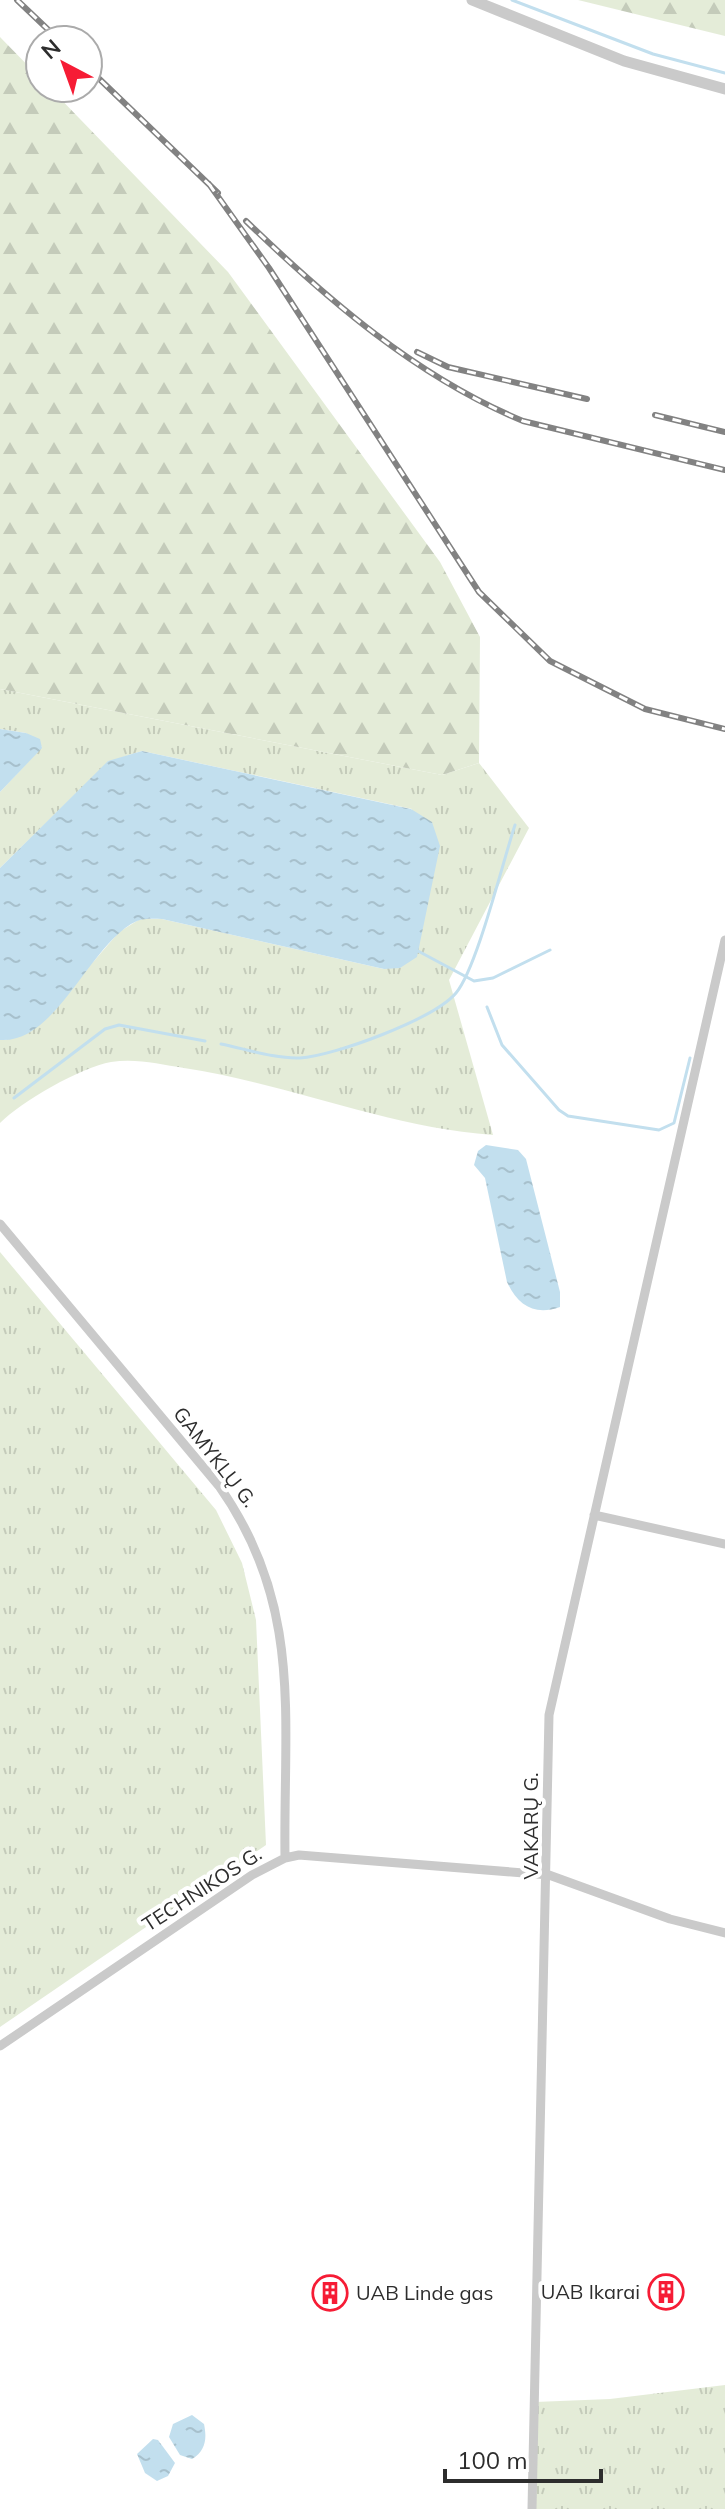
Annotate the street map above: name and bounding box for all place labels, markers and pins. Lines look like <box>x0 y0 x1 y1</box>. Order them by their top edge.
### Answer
building icon: UAB Ikarai <box>647 2273 685 2311</box>
building icon: UAB Linde gas <box>311 2274 349 2312</box>
place label: UAB Ikarai <box>541 2279 640 2304</box>
place label: UAB Linde gas <box>356 2280 493 2305</box>

